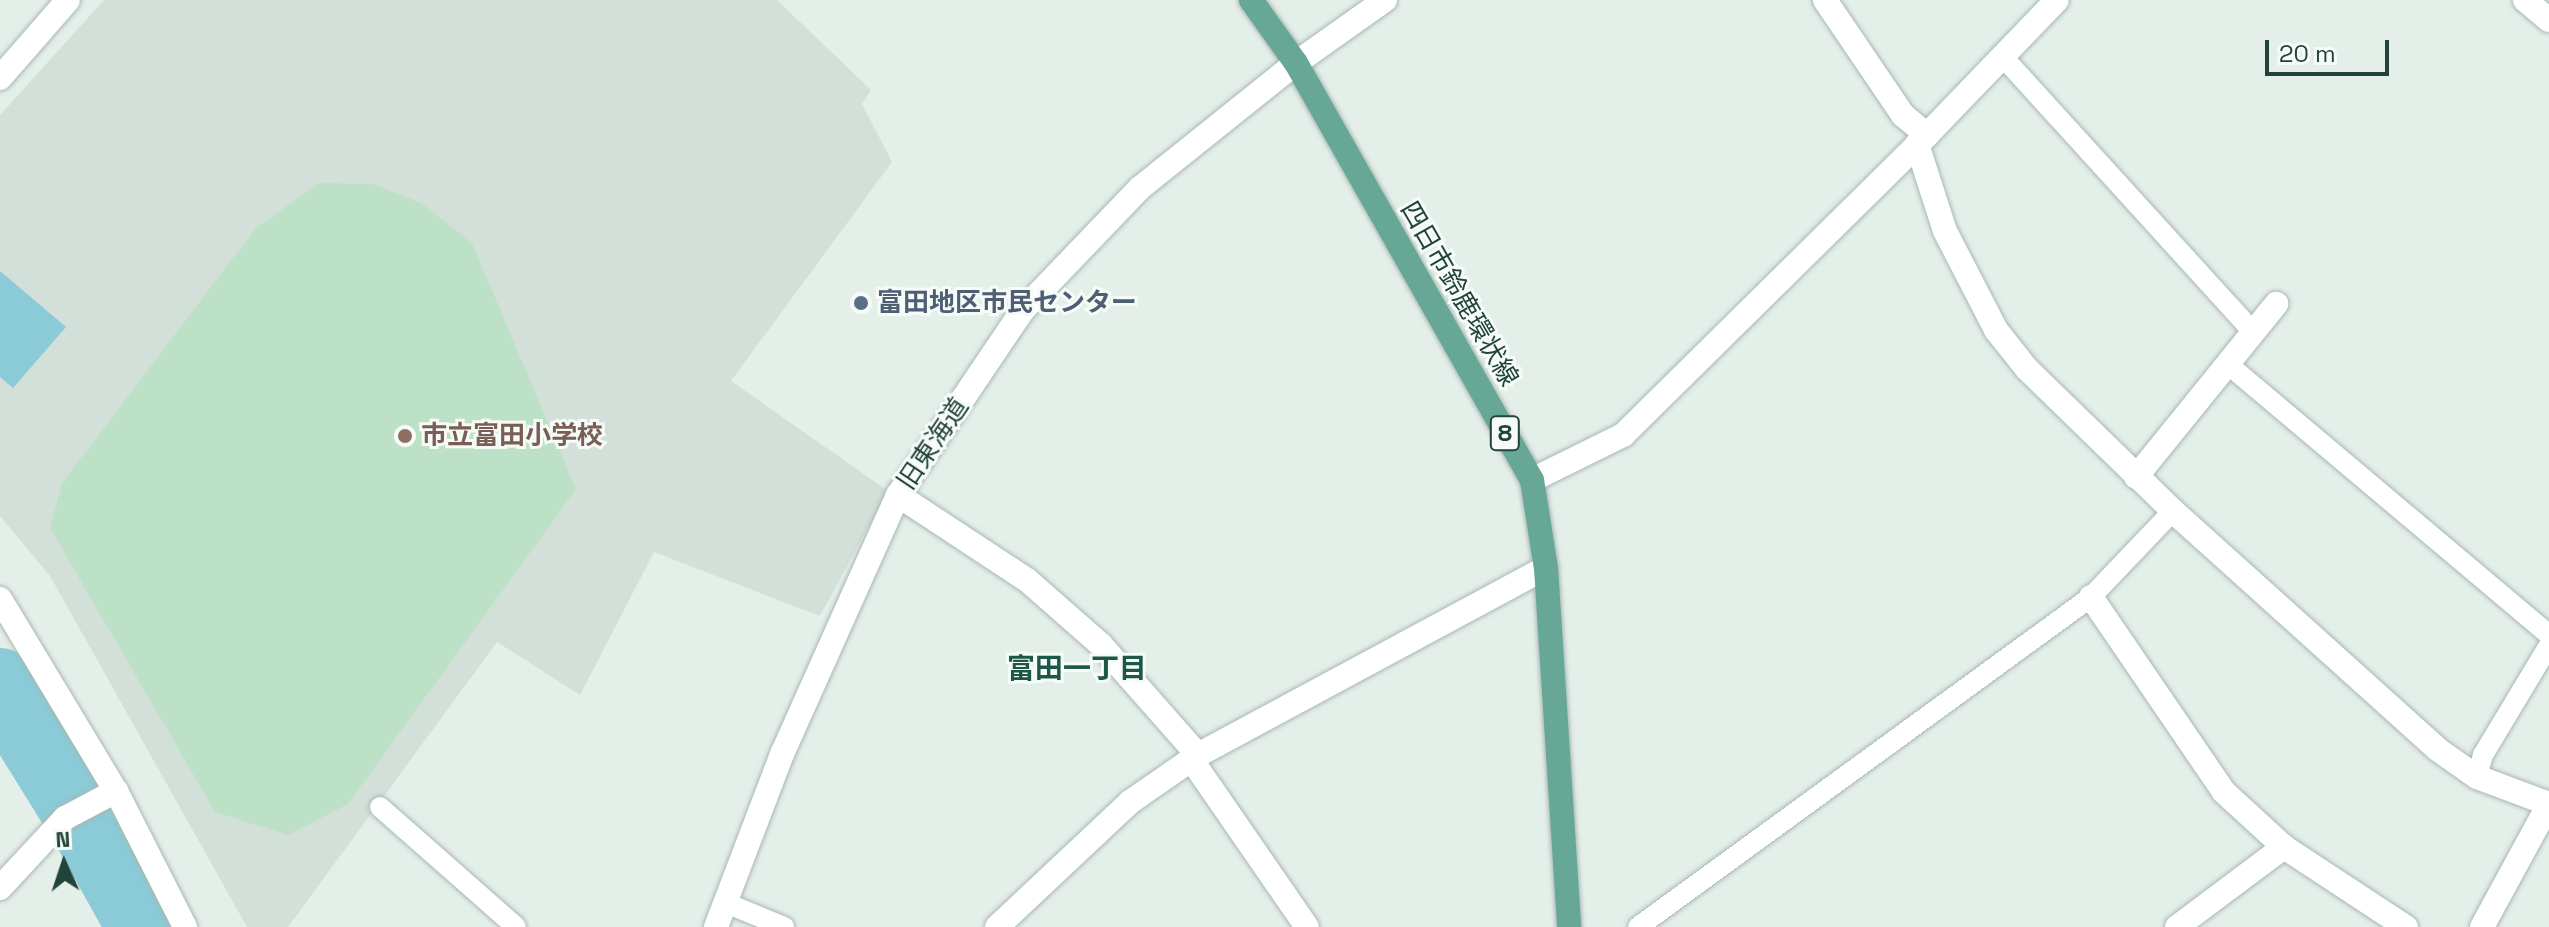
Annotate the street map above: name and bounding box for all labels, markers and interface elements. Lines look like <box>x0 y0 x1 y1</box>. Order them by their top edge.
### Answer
scale bar <box>2269 24 2393 74</box>
text: 20 m <box>2279 38 2336 69</box>
street label: 四日市鈴鹿環状線 <box>1393 196 1525 392</box>
place label: 富田地区市民センター <box>877 287 1137 319</box>
marker: 富田地区市民センター <box>852 294 870 312</box>
street label: 旧東海道 <box>891 392 975 496</box>
road number: 8 <box>1489 413 1521 453</box>
place label: 市立富田小学校 <box>421 420 603 452</box>
marker: 市立富田小学校 <box>396 427 414 445</box>
district label: 富田一丁目 <box>1007 651 1147 685</box>
north arrow <box>24 823 104 903</box>
text: N <box>55 825 71 853</box>

